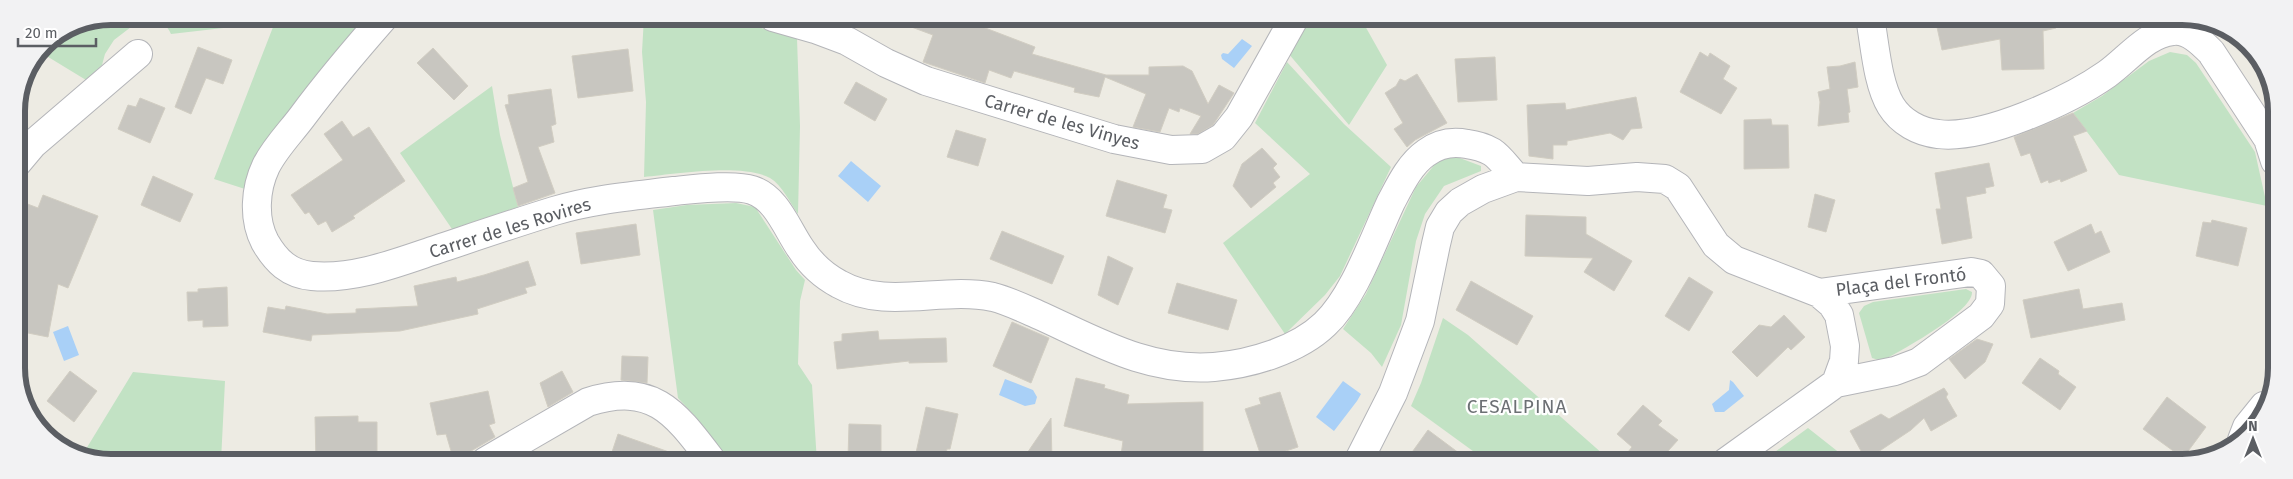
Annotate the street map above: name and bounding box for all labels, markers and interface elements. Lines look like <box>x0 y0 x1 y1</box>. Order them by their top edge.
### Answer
scale bar <box>18 15 95 47</box>
text: 20 m <box>25 24 58 42</box>
street label: Carrer de les Vinyes <box>982 89 1142 155</box>
street label: Carrer de les Rovires <box>427 193 593 263</box>
street label: Plaça del Frontó <box>1835 263 1967 301</box>
district label: CESALPINA <box>1467 395 1567 418</box>
north arrow <box>2228 414 2278 464</box>
text: N <box>2248 418 2258 435</box>

